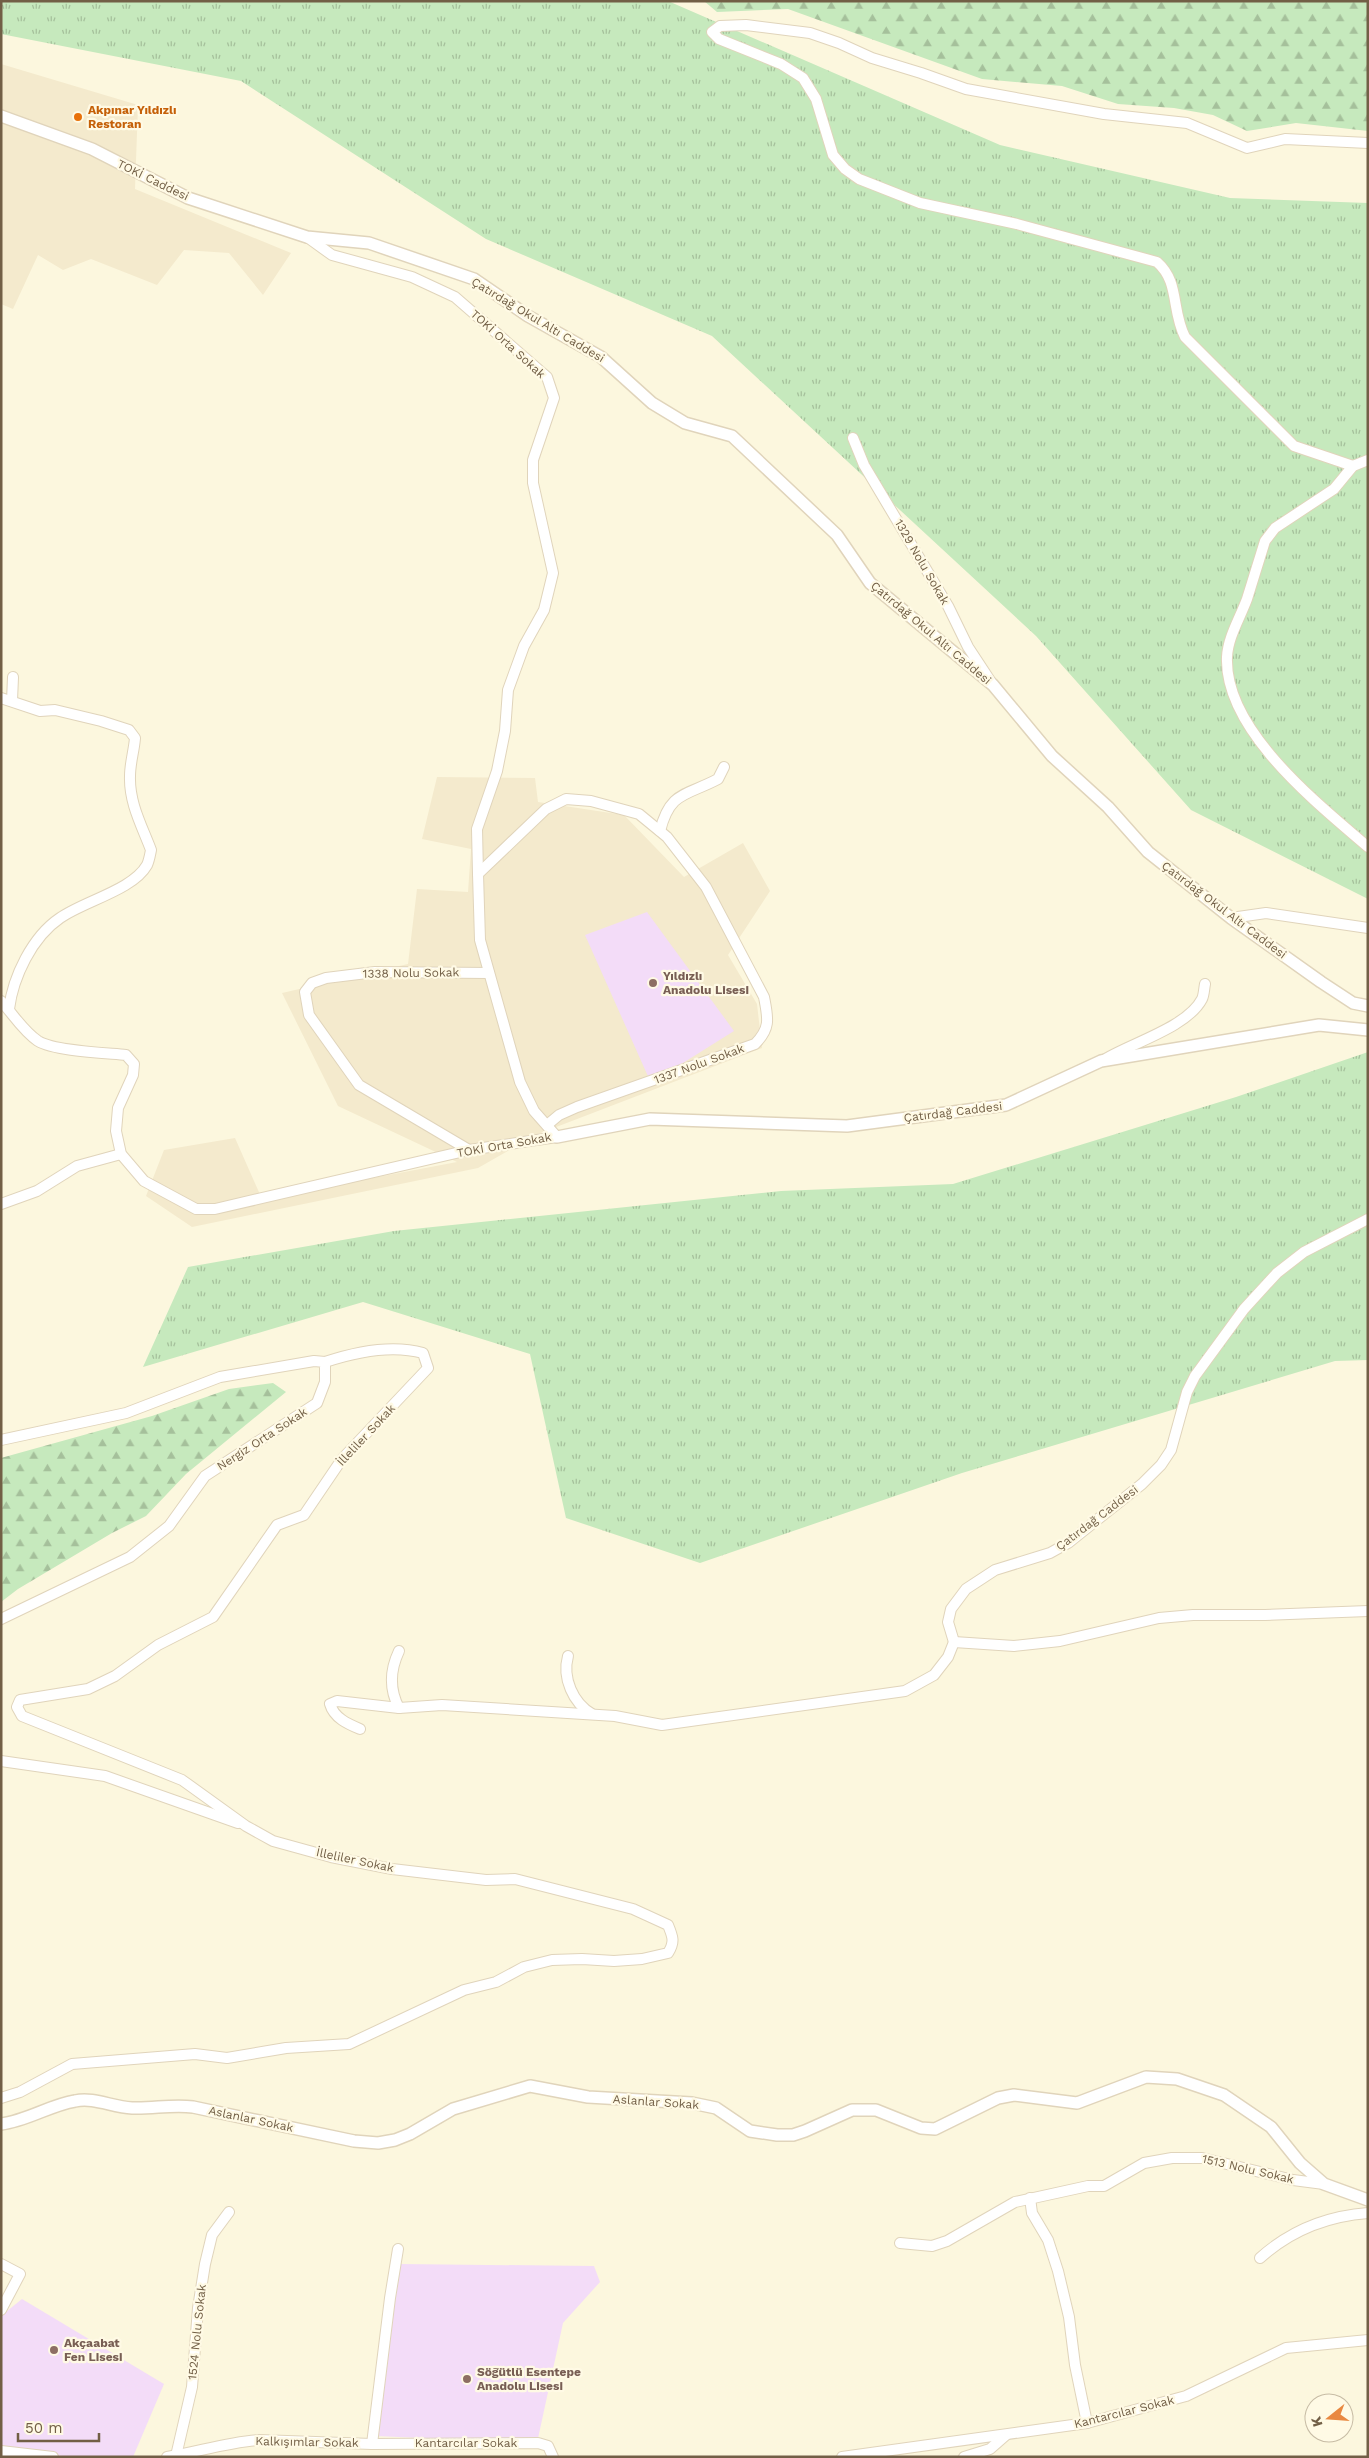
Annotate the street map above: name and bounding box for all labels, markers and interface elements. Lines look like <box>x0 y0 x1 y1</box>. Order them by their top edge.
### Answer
place label: Akpınar Yıldızlı Restoran <box>88 103 176 131</box>
marker: Akpınar Yıldızlı Restoran <box>72 111 84 123</box>
street label: TOKİ Caddesi <box>115 157 191 203</box>
street label: Çatırdağ Okul Altı Caddesi <box>469 275 607 365</box>
street label: TOKİ Orta Sokak <box>468 307 548 381</box>
street label: 1329 Nolu Sokak <box>892 517 952 607</box>
street label: Çatırdağ Okul Altı Caddesi <box>868 579 994 687</box>
street label: Çatırdağ Okul Altı Caddesi <box>1159 858 1289 962</box>
street label: 1338 Nolu Sokak <box>363 965 460 981</box>
place label: Yıldızlı Anadolu Lisesi <box>663 969 749 997</box>
marker: Yıldızlı Anadolu Lisesi <box>647 977 659 989</box>
street label: 1337 Nolu Sokak <box>652 1041 746 1087</box>
street label: Çatırdağ Caddesi <box>903 1099 1003 1125</box>
street label: TOKİ Orta Sokak <box>456 1130 553 1160</box>
street label: İlleliler Sokak <box>334 1401 398 1469</box>
street label: Nergiz Orta Sokak <box>214 1405 310 1473</box>
street label: Çatırdağ Caddesi <box>1053 1483 1141 1553</box>
street label: İlleliler Sokak <box>315 1845 395 1875</box>
street label: Aslanlar Sokak <box>612 2092 700 2112</box>
street label: Aslanlar Sokak <box>207 2103 295 2135</box>
street label: 1513 Nolu Sokak <box>1201 2152 1295 2186</box>
street label: 1524 Nolu Sokak <box>185 2283 209 2380</box>
place label: Akçaabat Fen Lisesi <box>64 2336 122 2364</box>
marker: Akçaabat Fen Lisesi <box>48 2344 60 2356</box>
place label: Söğütlü Esentepe Anadolu Lisesi <box>477 2365 581 2393</box>
marker: Söğütlü Esentepe Anadolu Lisesi <box>461 2373 473 2385</box>
street label: Kantarcılar Sokak <box>1073 2393 1176 2431</box>
north arrow <box>1304 2393 1354 2443</box>
scale bar <box>18 2410 99 2442</box>
text: K <box>1307 2415 1326 2429</box>
text: 50 m <box>25 2419 62 2437</box>
street label: Kalkışımlar Sokak <box>255 2434 359 2450</box>
street label: Kantarcılar Sokak <box>415 2436 518 2450</box>

